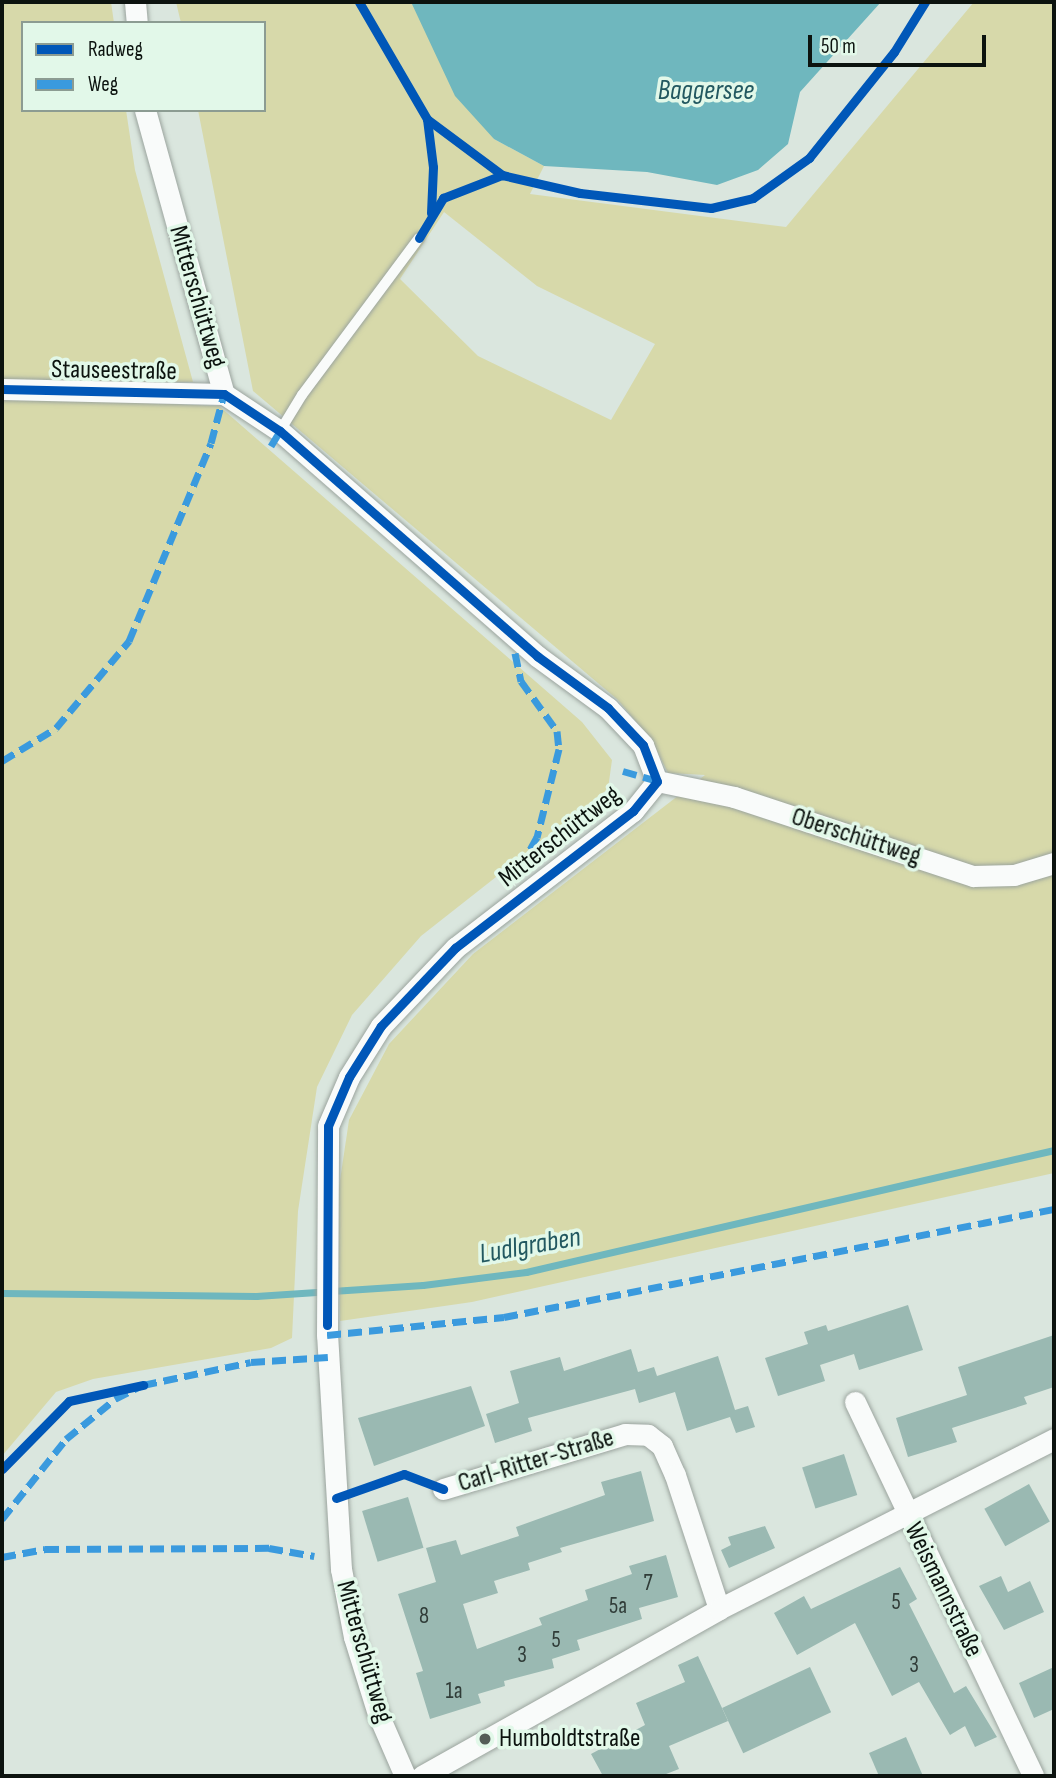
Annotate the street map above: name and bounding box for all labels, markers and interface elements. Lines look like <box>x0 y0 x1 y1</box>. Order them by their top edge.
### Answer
legend <box>21 21 266 112</box>
scale bar <box>811 21 990 65</box>
text: 50 m <box>821 34 856 59</box>
text: Radweg <box>88 37 143 62</box>
text: Weg <box>88 72 118 97</box>
water label: Baggersee <box>658 74 754 108</box>
street label: Mitterschüttweg <box>162 222 232 372</box>
street label: Stauseestraße <box>51 354 177 388</box>
street label: Mitterschüttweg <box>493 780 627 894</box>
street label: Oberschüttweg <box>787 801 925 873</box>
water label: Ludlgraben <box>477 1221 583 1271</box>
street label: Carl-Ritter-Straße <box>454 1423 618 1499</box>
street label: Weismannstraße <box>897 1518 989 1662</box>
house number: 7 <box>643 1569 653 1597</box>
street label: Mitterschüttweg <box>329 1577 399 1727</box>
house number: 5 <box>891 1588 901 1616</box>
house number: 5a <box>609 1592 627 1620</box>
house number: 8 <box>419 1602 429 1630</box>
house number: 5 <box>551 1626 561 1654</box>
house number: 3 <box>517 1641 527 1669</box>
house number: 3 <box>909 1651 919 1679</box>
house number: 1a <box>445 1677 463 1705</box>
place label: Humboldtstraße <box>499 1723 640 1755</box>
marker: Humboldtstraße <box>477 1731 493 1747</box>

